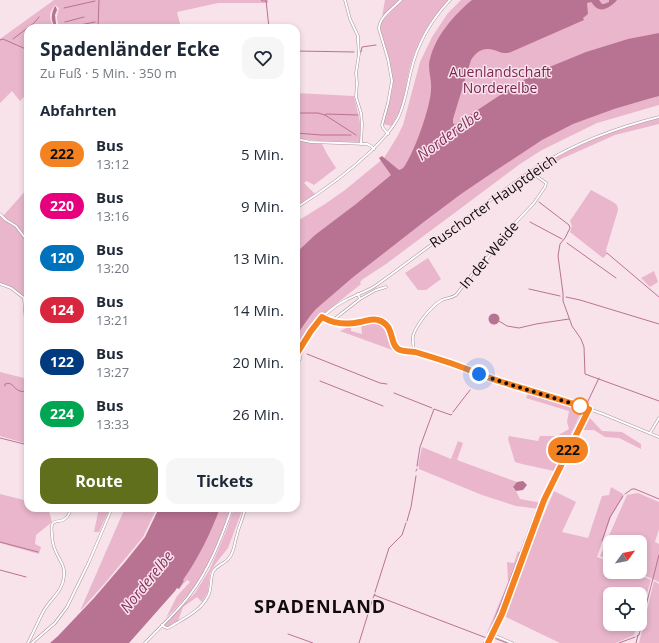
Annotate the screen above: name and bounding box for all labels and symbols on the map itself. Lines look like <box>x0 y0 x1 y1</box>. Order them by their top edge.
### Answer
park label: Auenlandschaft Norderelbe <box>449 62 551 97</box>
water label: Norderelbe <box>412 104 485 164</box>
street label: Ruschorter Hauptdeich <box>425 149 560 252</box>
street label: In der Weide <box>455 217 523 292</box>
your location <box>469 364 489 384</box>
unlabelled marker <box>571 397 589 415</box>
line badge: 222 <box>545 437 591 463</box>
north arrow <box>603 535 647 579</box>
water label: Norderelbe <box>115 546 178 617</box>
district label: SPADENLAND <box>254 594 386 618</box>

